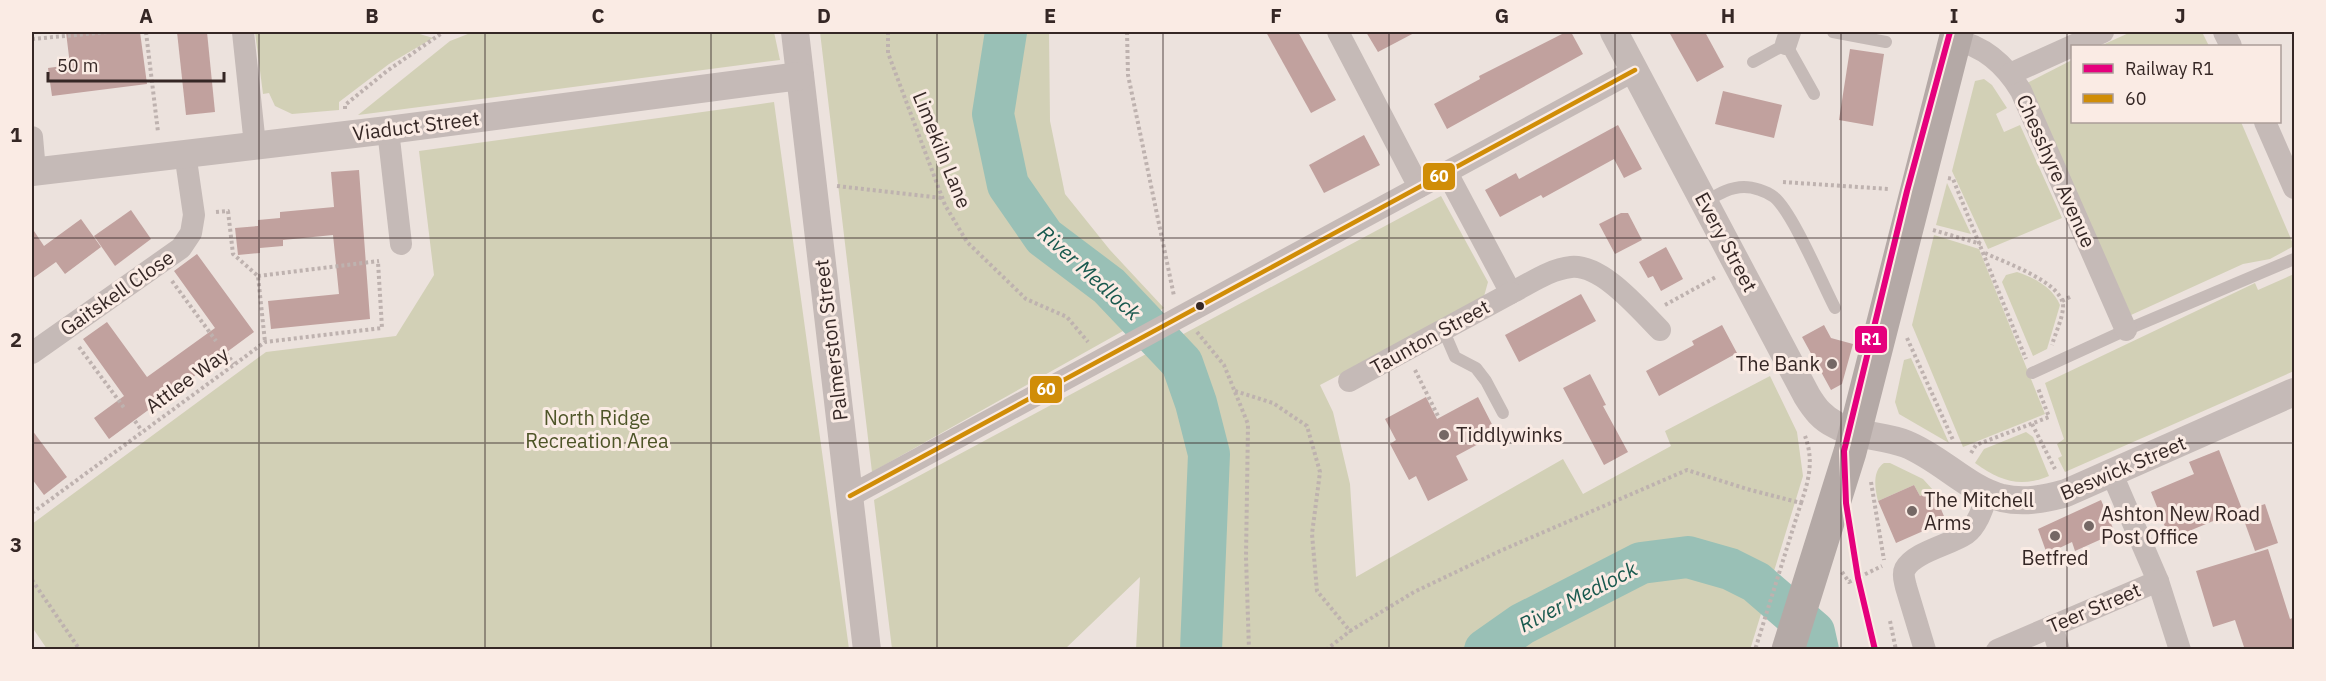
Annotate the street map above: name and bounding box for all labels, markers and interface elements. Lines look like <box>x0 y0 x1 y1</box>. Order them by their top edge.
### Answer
text: A <box>139 2 153 29</box>
text: B <box>365 2 379 29</box>
text: C <box>591 2 605 29</box>
text: D <box>817 2 831 29</box>
text: E <box>1044 2 1056 29</box>
text: F <box>1270 2 1282 29</box>
text: G <box>1495 2 1509 29</box>
text: H <box>1721 2 1735 29</box>
text: I <box>1950 2 1958 29</box>
text: J <box>2174 2 2186 29</box>
scale bar <box>48 45 224 83</box>
legend <box>2071 45 2281 123</box>
text: 50 m <box>57 54 99 77</box>
text: Railway R1 <box>2125 57 2214 80</box>
street label: Limekiln Lane <box>907 87 978 212</box>
text: 60 <box>2125 87 2147 110</box>
street label: Chesshyre Avenue <box>2011 90 2102 252</box>
street label: Viaduct Street <box>351 104 481 147</box>
text: 1 <box>10 121 22 148</box>
line badge: 60 <box>1422 162 1456 191</box>
text: 60 <box>1429 166 1449 186</box>
street label: Every Street <box>1689 187 1764 296</box>
water label: River Medlock <box>1032 219 1148 327</box>
street label: Gaitskell Close <box>55 243 179 342</box>
street label: Palmerston Street <box>807 258 854 422</box>
street label: Taunton Street <box>1365 293 1494 380</box>
unlabelled marker <box>1194 300 1206 312</box>
line badge: R1 <box>1854 325 1888 354</box>
text: 2 <box>10 326 22 353</box>
text: R1 <box>1861 329 1882 349</box>
street label: Attlee Way <box>140 340 234 419</box>
place label: The Bank <box>1736 350 1820 377</box>
marker: The Bank <box>1825 357 1839 371</box>
line badge: 60 <box>1029 375 1063 404</box>
text: 60 <box>1036 379 1056 399</box>
park label: North Ridge Recreation Area <box>525 404 669 454</box>
place label: Tiddlywinks <box>1456 421 1563 448</box>
marker: Tiddlywinks <box>1437 428 1451 442</box>
street label: Beswick Street <box>2056 429 2190 506</box>
place label: The Mitchell Arms <box>1924 486 2034 536</box>
place label: Ashton New Road Post Office <box>2101 500 2260 550</box>
marker: The Mitchell Arms <box>1905 504 1919 518</box>
marker: Ashton New Road Post Office <box>2082 519 2096 533</box>
marker: Betfred <box>2048 529 2062 543</box>
text: 3 <box>10 531 22 558</box>
place label: Betfred <box>2021 544 2089 571</box>
water label: River Medlock <box>1513 554 1643 638</box>
street label: Teer Street <box>2043 576 2145 639</box>

